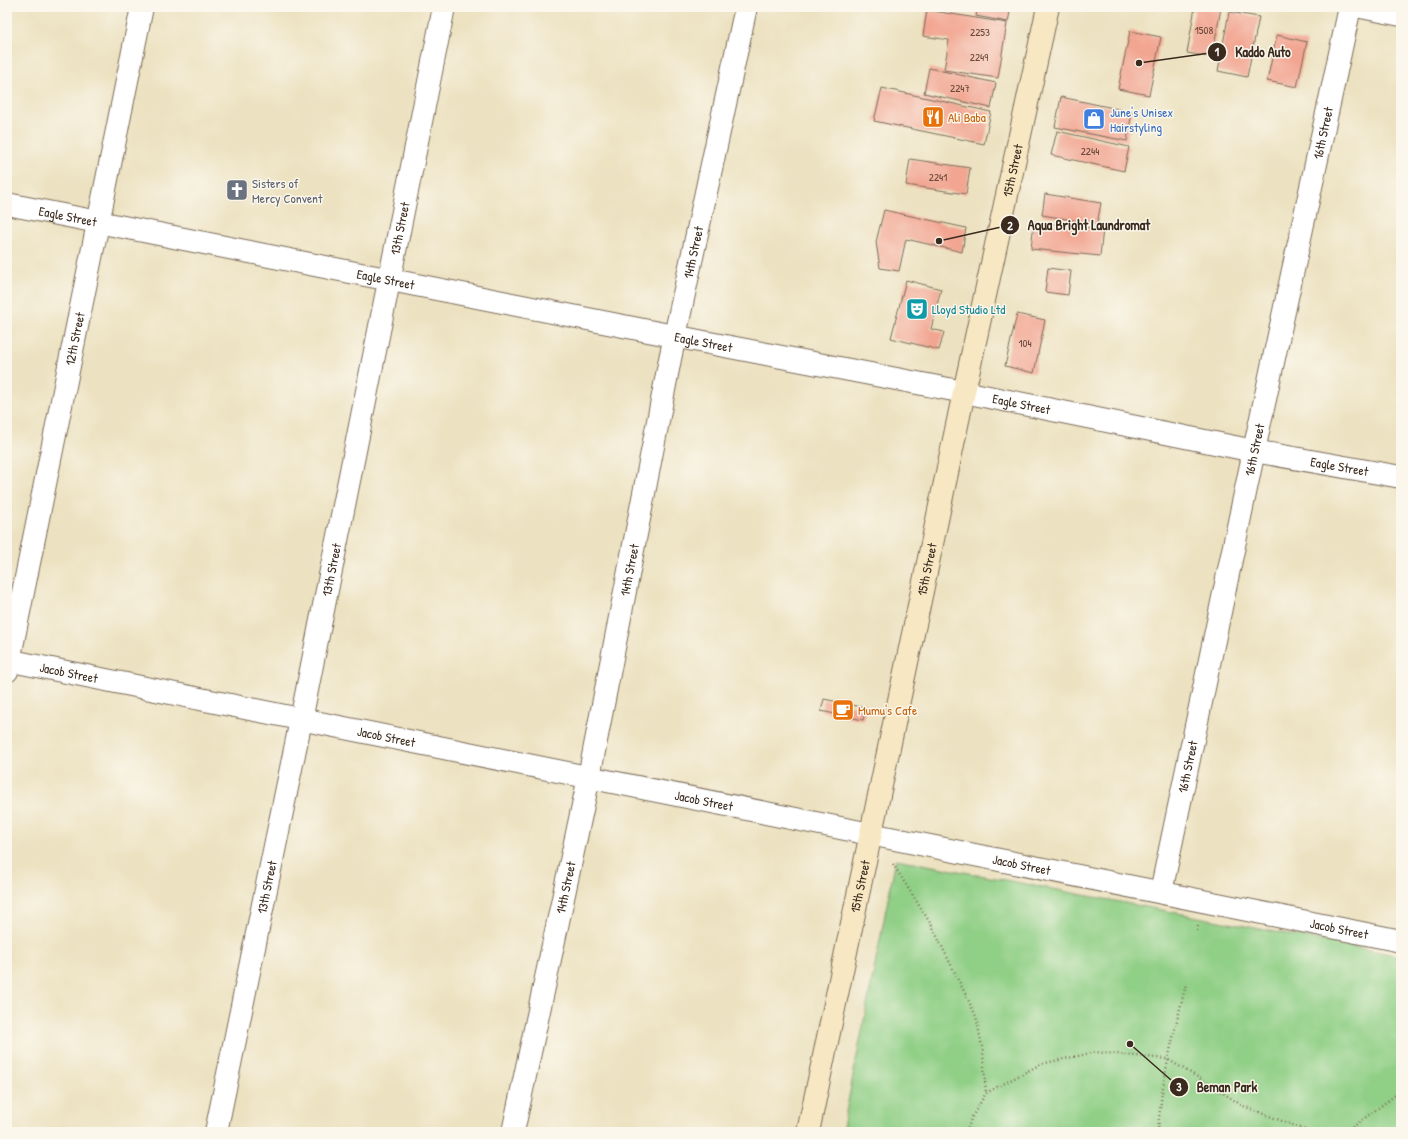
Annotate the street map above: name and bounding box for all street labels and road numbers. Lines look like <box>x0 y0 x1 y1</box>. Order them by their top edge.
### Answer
street label: 16th Street <box>1308 105 1337 161</box>
street label: 15th Street <box>998 142 1027 199</box>
street label: 13th Street <box>385 200 414 257</box>
street label: Eagle Street <box>37 202 99 231</box>
street label: 14th Street <box>679 224 708 280</box>
street label: Eagle Street <box>355 264 417 294</box>
street label: 12th Street <box>60 310 89 367</box>
street label: Eagle Street <box>673 327 734 356</box>
street label: Eagle Street <box>991 389 1053 418</box>
street label: 16th Street <box>1240 421 1269 478</box>
street label: Eagle Street <box>1309 452 1370 480</box>
street label: 13th Street <box>317 541 345 598</box>
street label: 15th Street <box>912 541 941 597</box>
street label: 14th Street <box>615 542 643 598</box>
street label: Jacob Street <box>38 658 100 687</box>
street label: Jacob Street <box>356 722 418 751</box>
street label: 16th Street <box>1173 738 1202 795</box>
street label: Jacob Street <box>673 786 735 815</box>
street label: Jacob Street <box>991 850 1053 879</box>
street label: 13th Street <box>252 858 281 915</box>
street label: 15th Street <box>845 858 874 914</box>
street label: 14th Street <box>551 859 580 915</box>
street label: Jacob Street <box>1309 914 1370 943</box>

